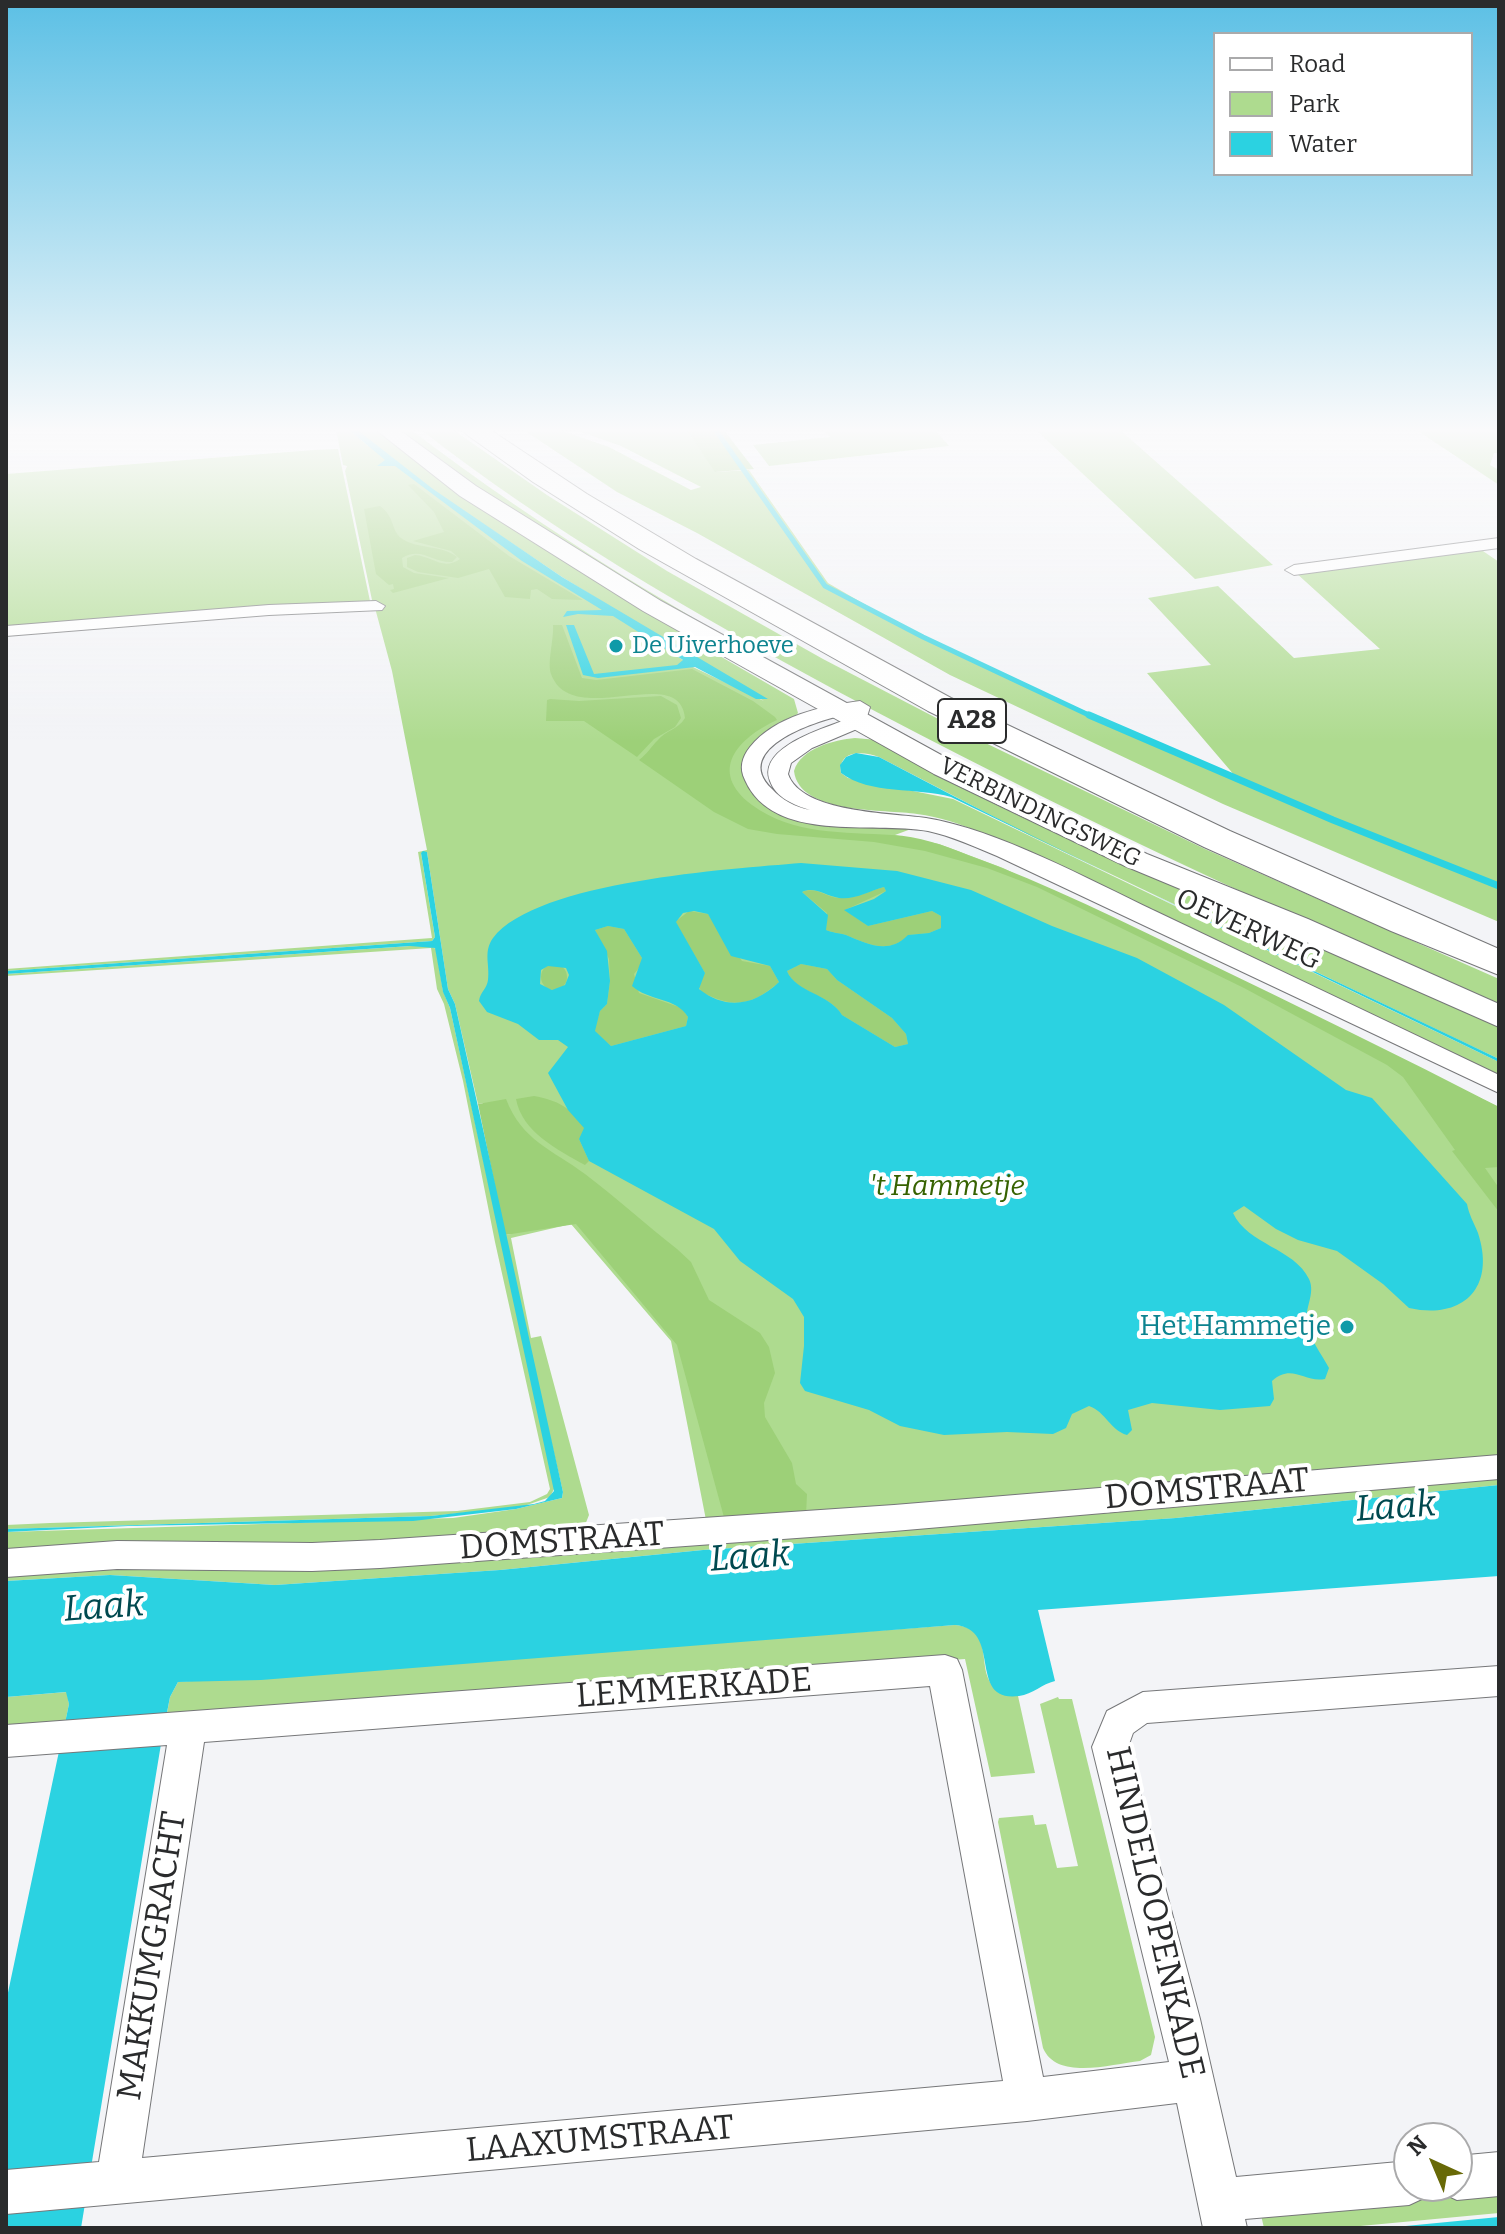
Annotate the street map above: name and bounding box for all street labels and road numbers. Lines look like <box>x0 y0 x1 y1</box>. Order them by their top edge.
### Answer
road number: A28 <box>938 699 1006 743</box>
street label: VERBINDINGSWEG <box>935 752 1145 874</box>
street label: OEVERWEG <box>1170 882 1326 978</box>
street label: DOMSTRAAT <box>1103 1461 1311 1519</box>
street label: DOMSTRAAT <box>458 1514 666 1570</box>
street label: LEMMERKADE <box>575 1660 813 1718</box>
street label: HINDELOOPENKADE <box>1096 1743 1212 2083</box>
street label: MAKKUMGRACHT <box>110 1809 196 2103</box>
street label: LAAXUMSTRAAT <box>464 2108 736 2172</box>

